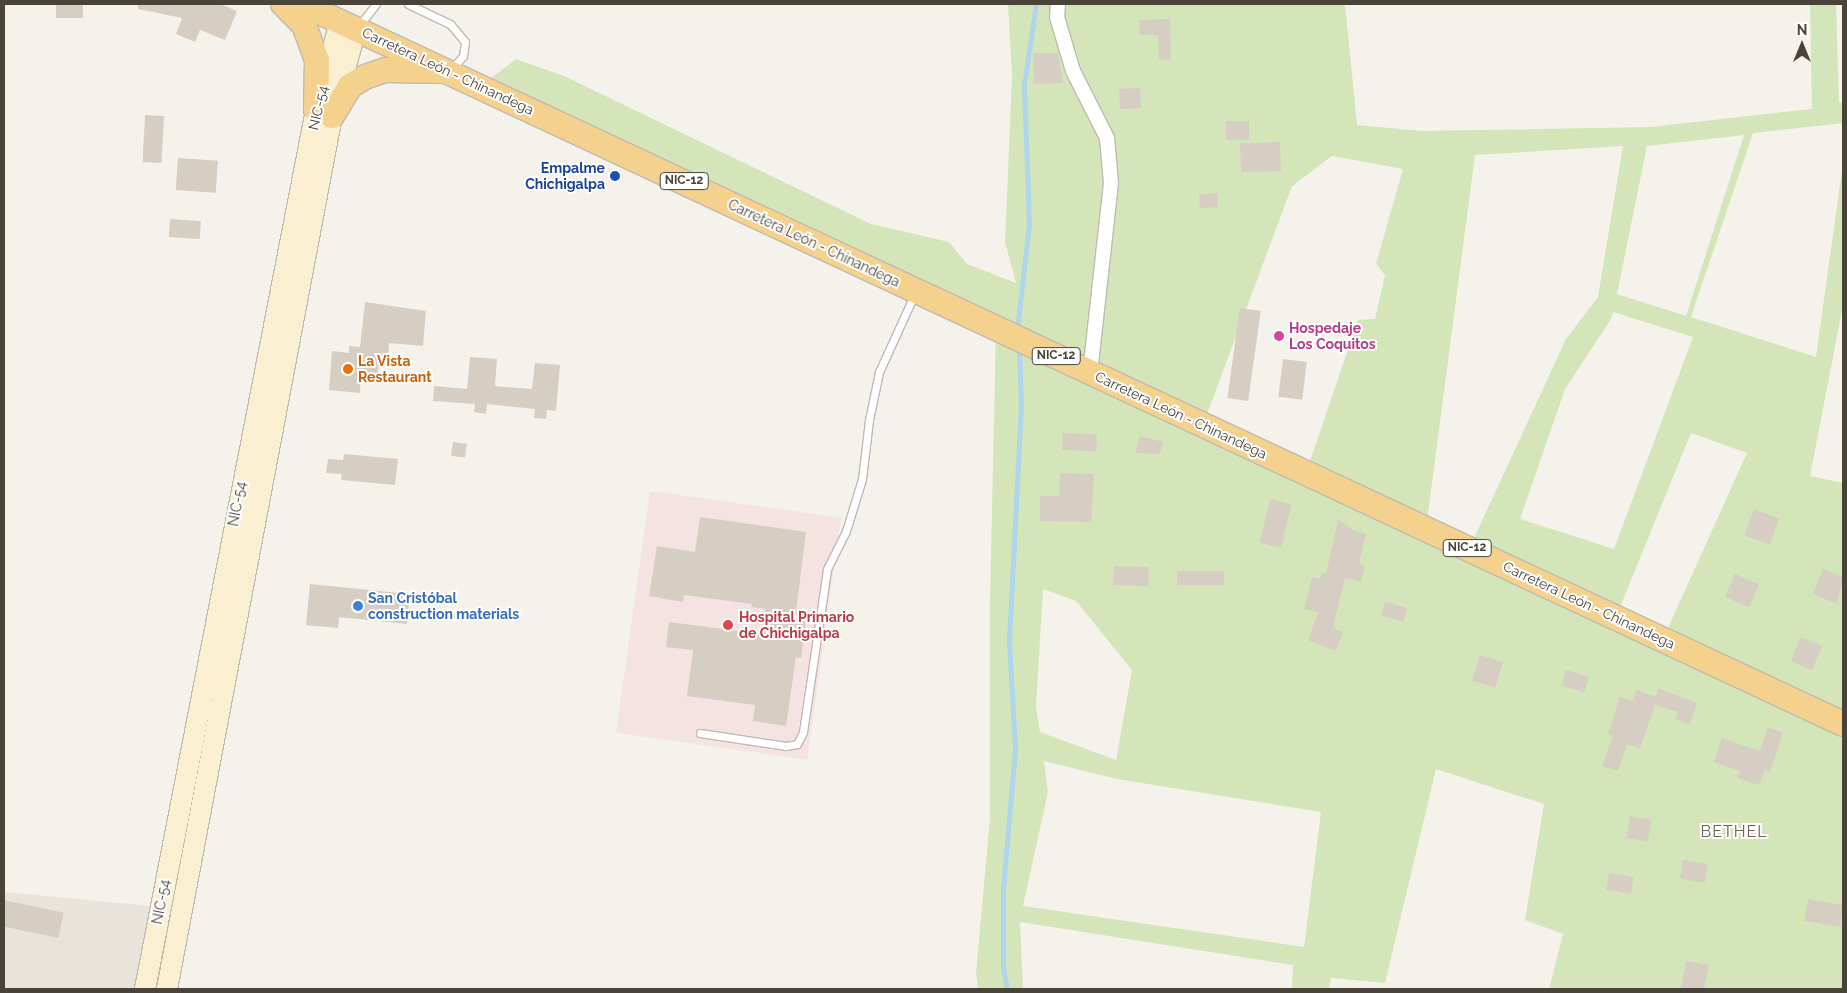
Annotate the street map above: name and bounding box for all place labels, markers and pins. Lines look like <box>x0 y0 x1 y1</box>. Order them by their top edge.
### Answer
place label: Empalme Chichigalpa <box>525 160 605 192</box>
marker: Empalme Chichigalpa <box>609 170 621 182</box>
place label: Hospedaje Los Coquitos <box>1289 320 1376 352</box>
marker: Hospedaje Los Coquitos <box>1273 330 1285 342</box>
place label: La Vista Restaurant <box>358 353 432 386</box>
marker: La Vista Restaurant <box>342 363 354 375</box>
place label: San Cristóbal construction materials <box>368 590 519 622</box>
marker: San Cristóbal construction materials <box>352 600 364 612</box>
place label: Hospital Primario de Chichigalpa <box>739 609 855 642</box>
marker: Hospital Primario de Chichigalpa <box>721 618 735 632</box>

